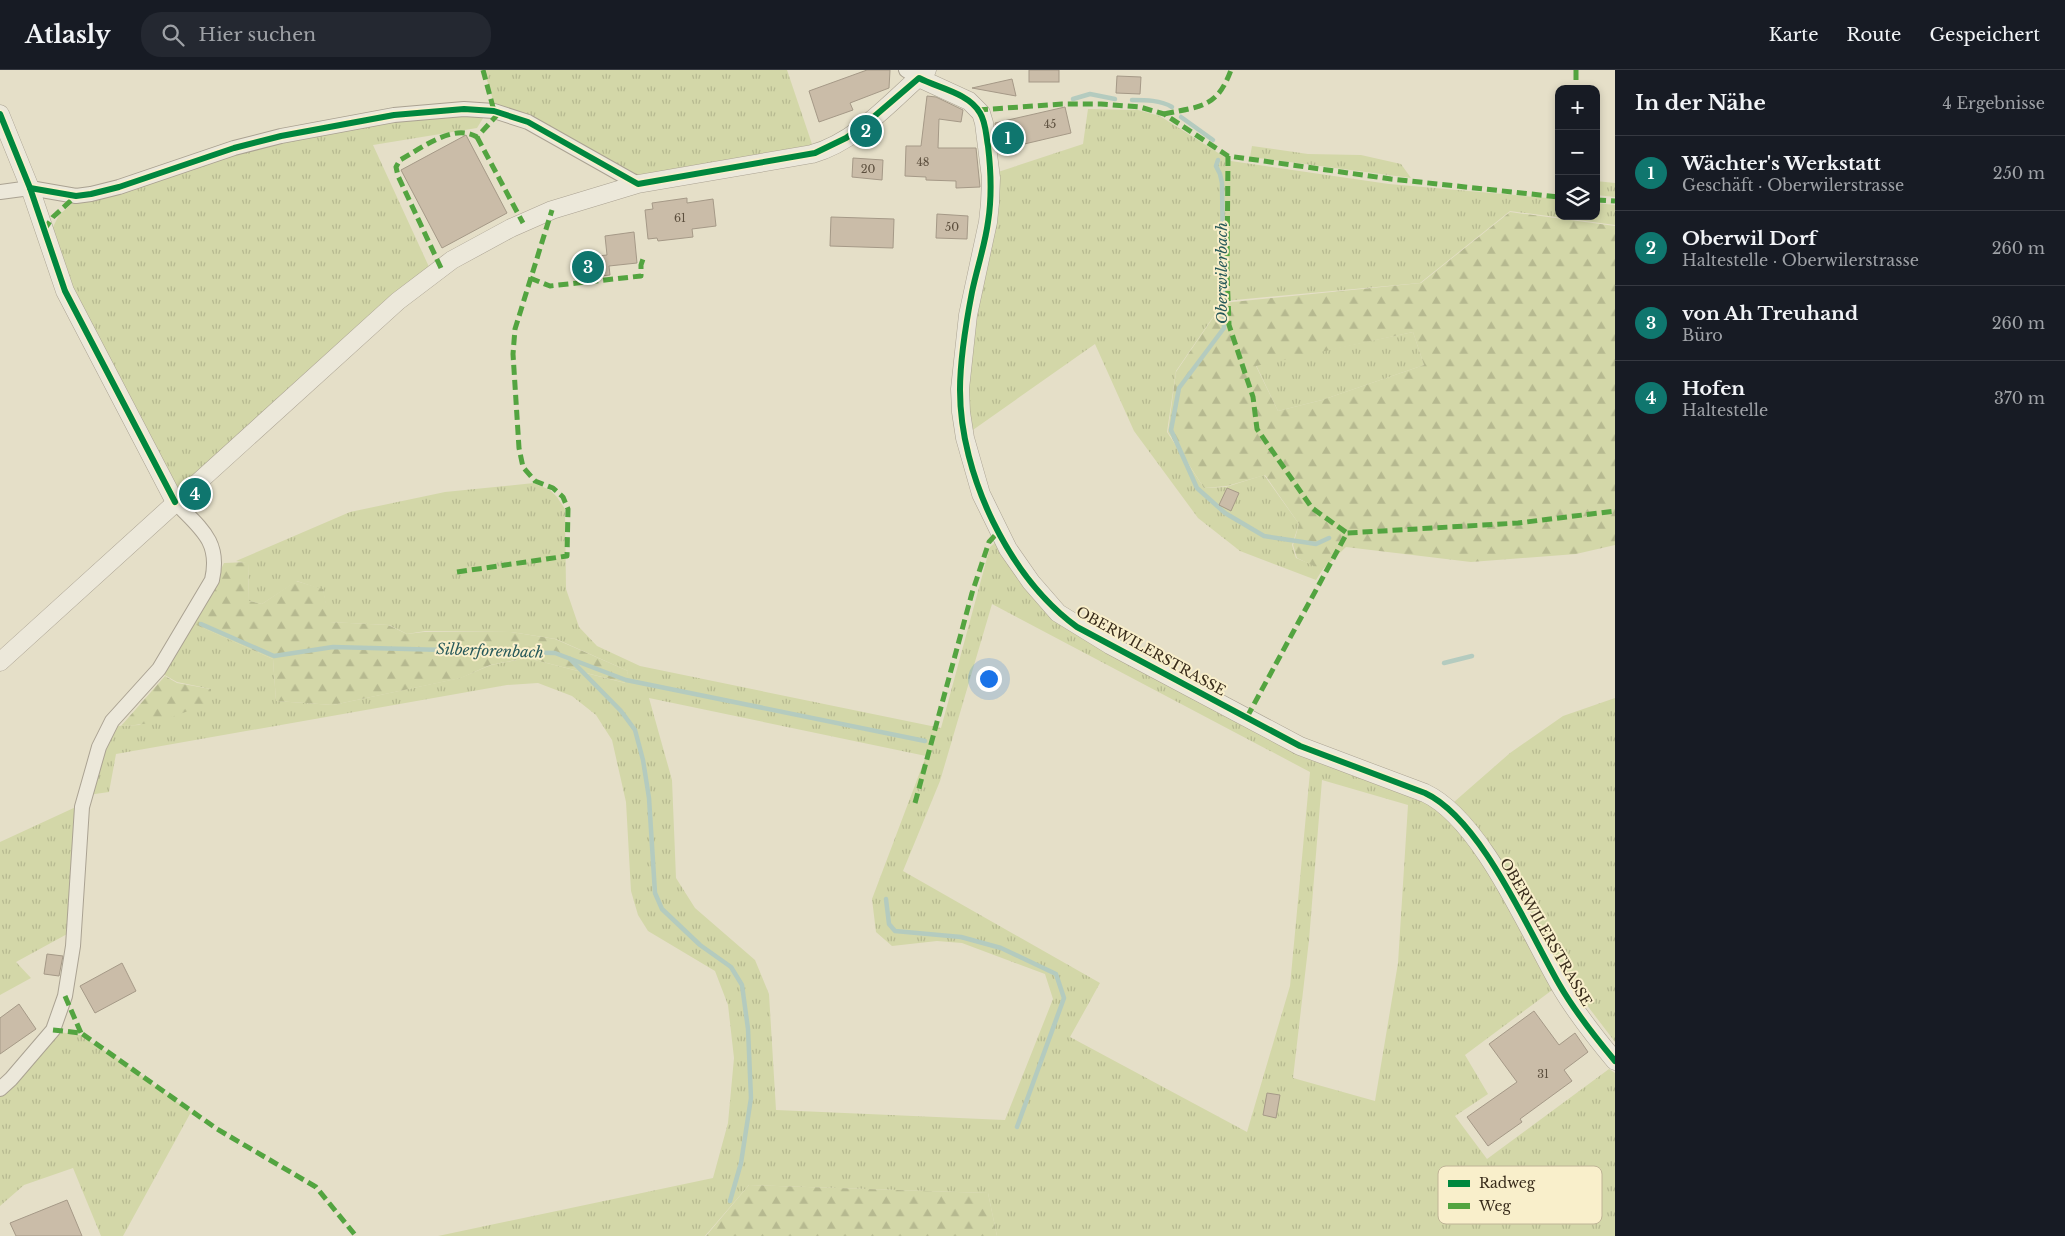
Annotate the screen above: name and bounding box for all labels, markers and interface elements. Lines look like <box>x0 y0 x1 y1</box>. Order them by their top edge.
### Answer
search box <box>141 12 491 57</box>
text: Atlasly <box>25 20 111 49</box>
icon: search <box>159 21 187 49</box>
text: Hier suchen <box>199 23 316 46</box>
text: Karte <box>1769 24 1818 46</box>
text: Route <box>1846 24 1901 46</box>
text: Gespeichert <box>1929 24 2040 46</box>
map controls <box>1555 85 1600 220</box>
button: + <box>1555 85 1600 130</box>
text: In der Nähe <box>1635 90 1766 116</box>
text: 4 Ergebnisse <box>1942 93 2045 113</box>
pin: 2 <box>850 112 882 150</box>
house number: 45 <box>1044 117 1056 131</box>
pin: 1 <box>992 119 1024 157</box>
button: − <box>1555 130 1600 175</box>
text: Wächter's Werkstatt <box>1682 152 1881 175</box>
house number: 48 <box>916 155 930 169</box>
house number: 20 <box>861 162 875 176</box>
text: 1 <box>1648 163 1654 183</box>
text: 250 m <box>1993 163 2045 183</box>
button: layers <box>1555 175 1600 220</box>
text: Geschäft · Oberwilerstrasse <box>1682 175 1904 195</box>
house number: 61 <box>674 211 686 225</box>
house number: 50 <box>945 220 959 234</box>
water label: Oberwilerbach <box>1212 222 1231 324</box>
text: Oberwil Dorf <box>1682 227 1817 250</box>
text: 2 <box>1646 238 1656 258</box>
text: 260 m <box>1992 238 2045 258</box>
pin: 3 <box>572 248 604 286</box>
text: Haltestelle · Oberwilerstrasse <box>1682 250 1919 270</box>
text: von Ah Treuhand <box>1682 302 1858 325</box>
text: 3 <box>1646 313 1656 333</box>
text: 260 m <box>1992 313 2045 333</box>
text: Büro <box>1682 325 1723 345</box>
text: Hofen <box>1682 377 1745 400</box>
text: 4 <box>1646 388 1656 408</box>
text: 370 m <box>1994 388 2045 408</box>
text: Haltestelle <box>1682 400 1768 420</box>
pin: 4 <box>179 475 211 513</box>
street label: OBERWILERSTRASSE <box>1073 602 1229 700</box>
water label: Silberforenbach <box>436 639 545 662</box>
your location <box>976 666 1002 692</box>
street label: OBERWILERSTRASSE <box>1496 855 1596 1009</box>
house number: 31 <box>1537 1067 1549 1081</box>
legend <box>1438 1166 1602 1224</box>
text: Radweg <box>1479 1174 1536 1192</box>
text: Weg <box>1478 1197 1511 1215</box>

